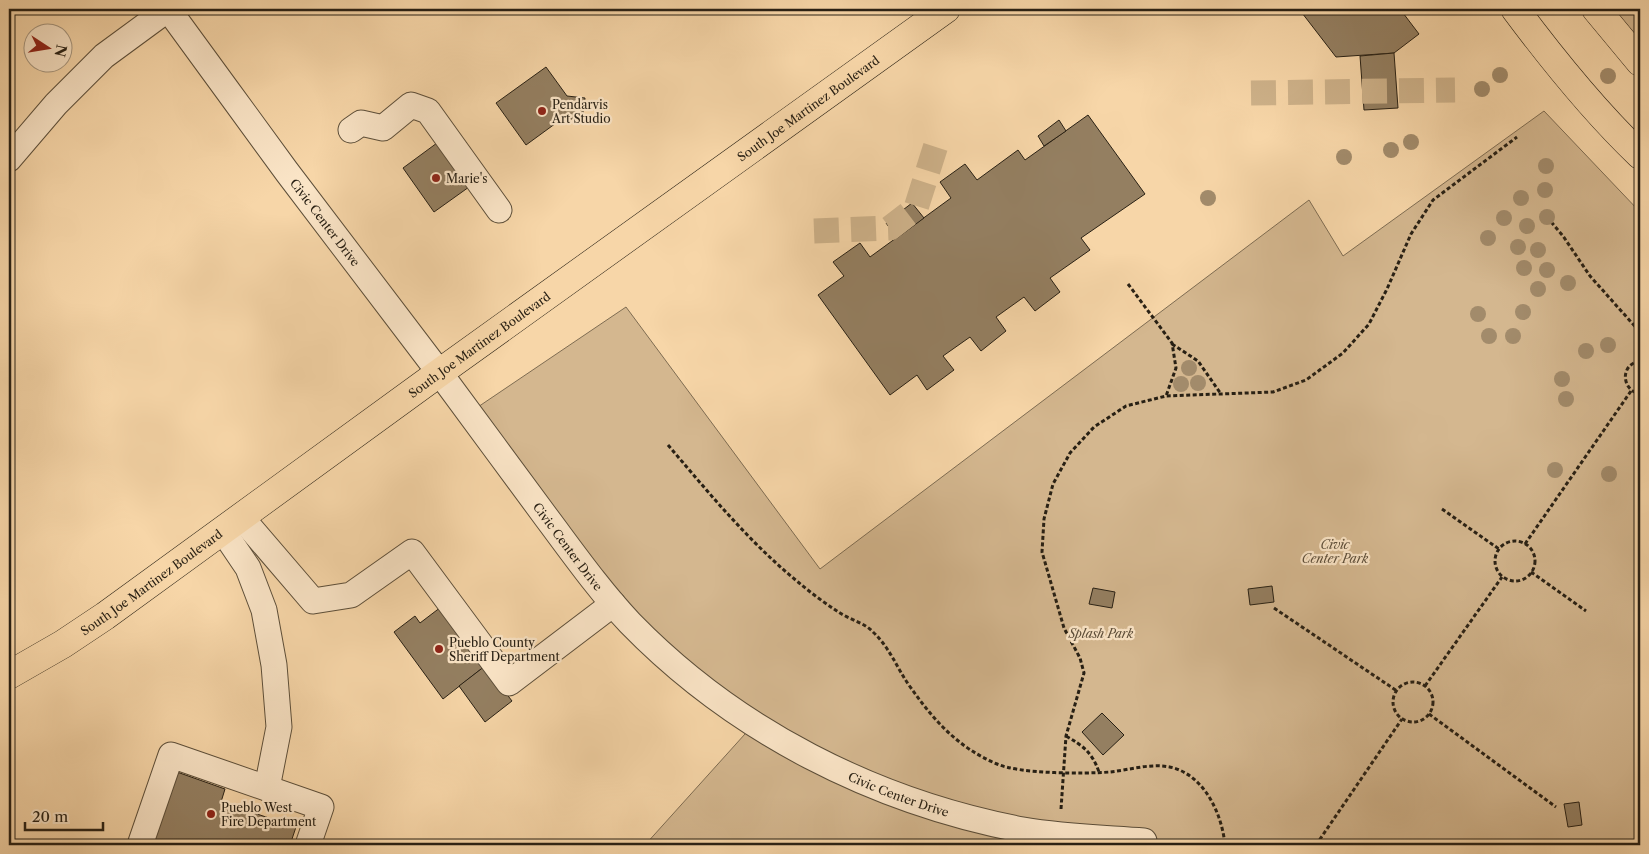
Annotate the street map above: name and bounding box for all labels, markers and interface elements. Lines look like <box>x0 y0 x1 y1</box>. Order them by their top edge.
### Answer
north arrow <box>22 22 72 72</box>
text: N <box>51 43 71 59</box>
street label: South Joe Martinez Boulevard <box>734 52 882 164</box>
place label: Pendarvis Art Studio <box>551 97 611 126</box>
marker: Pendarvis Art Studio <box>536 105 548 117</box>
place label: Marie's <box>446 171 487 186</box>
marker: Marie's <box>430 172 442 184</box>
street label: Civic Center Drive <box>287 175 364 269</box>
street label: South Joe Martinez Boulevard <box>405 288 553 400</box>
street label: Civic Center Drive <box>530 499 606 594</box>
street label: South Joe Martinez Boulevard <box>77 525 226 638</box>
park label: Civic Center Park <box>1302 537 1369 566</box>
park label: Splash Park <box>1068 626 1134 641</box>
place label: Pueblo County Sheriff Department <box>449 635 560 664</box>
marker: Pueblo County Sheriff Department <box>433 643 445 655</box>
street label: Civic Center Drive <box>846 768 951 819</box>
scale bar <box>25 799 102 831</box>
place label: Pueblo West Fire Department <box>221 800 317 829</box>
text: 20 m <box>32 807 68 826</box>
marker: Pueblo West Fire Department <box>205 808 217 820</box>

